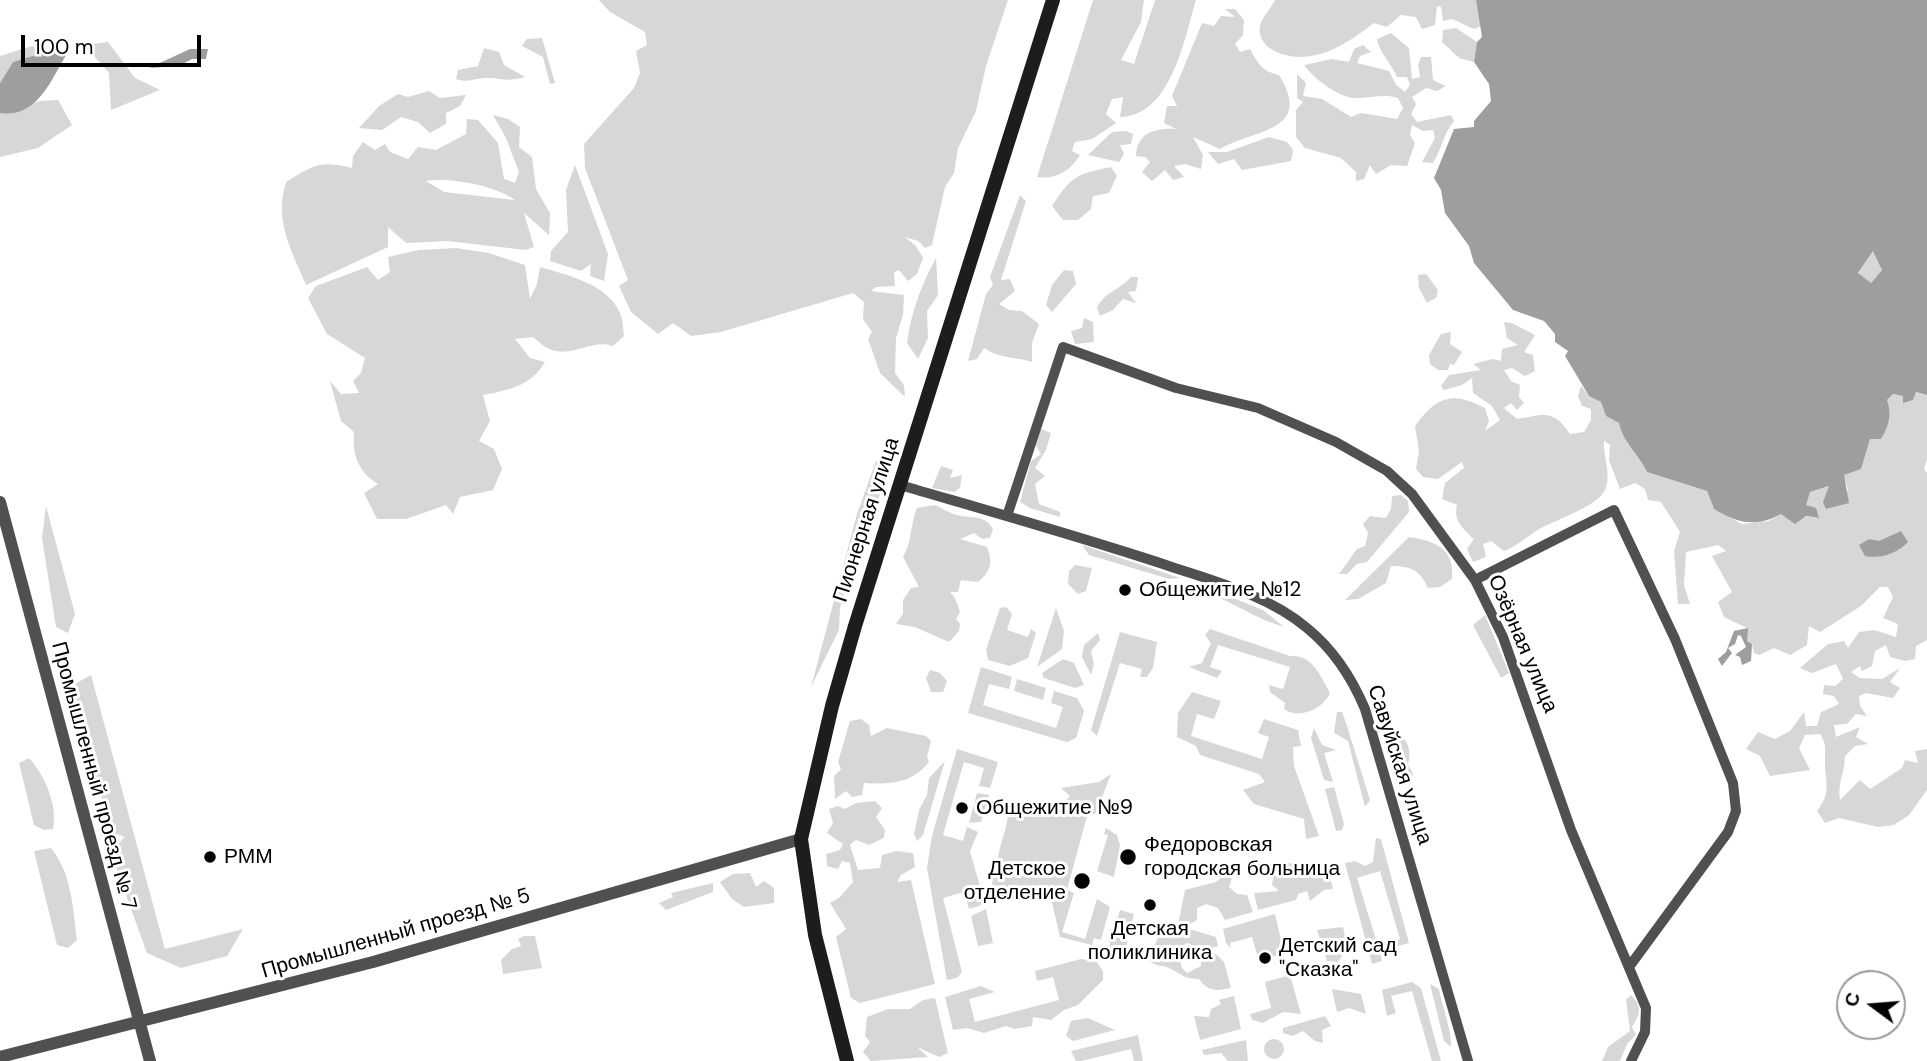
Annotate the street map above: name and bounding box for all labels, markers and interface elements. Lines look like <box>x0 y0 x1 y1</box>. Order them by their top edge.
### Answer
scale bar <box>24 21 205 65</box>
text: 100 m <box>34 33 94 61</box>
street label: Пионерная улица <box>829 435 905 605</box>
street label: Озёрная улица <box>1482 571 1562 717</box>
place label: Общежитие №12 <box>1139 577 1301 603</box>
marker: Общежитие №12 <box>1117 582 1133 598</box>
street label: Промышленный проезд № 7 <box>45 639 141 913</box>
street label: Савуйская улица <box>1361 682 1437 848</box>
place label: Общежитие №9 <box>976 795 1133 821</box>
marker: Общежитие №9 <box>954 800 970 816</box>
place label: Федоровская городская больница <box>1144 832 1340 882</box>
place label: РММ <box>224 844 273 870</box>
marker: Федоровская городская больница <box>1118 847 1138 867</box>
marker: РММ <box>202 849 218 865</box>
place label: Детское отделение <box>964 856 1066 906</box>
marker: Детское отделение <box>1072 871 1092 891</box>
street label: Промышленный проезд № 5 <box>259 884 533 984</box>
marker: Детская поликлиника <box>1142 897 1158 913</box>
place label: Детская поликлиника <box>1088 916 1212 966</box>
place label: Детский сад "Сказка" <box>1279 933 1397 983</box>
marker: Детский сад "Сказка" <box>1257 950 1273 966</box>
north arrow <box>1836 970 1906 1040</box>
text: С <box>1838 990 1866 1010</box>

